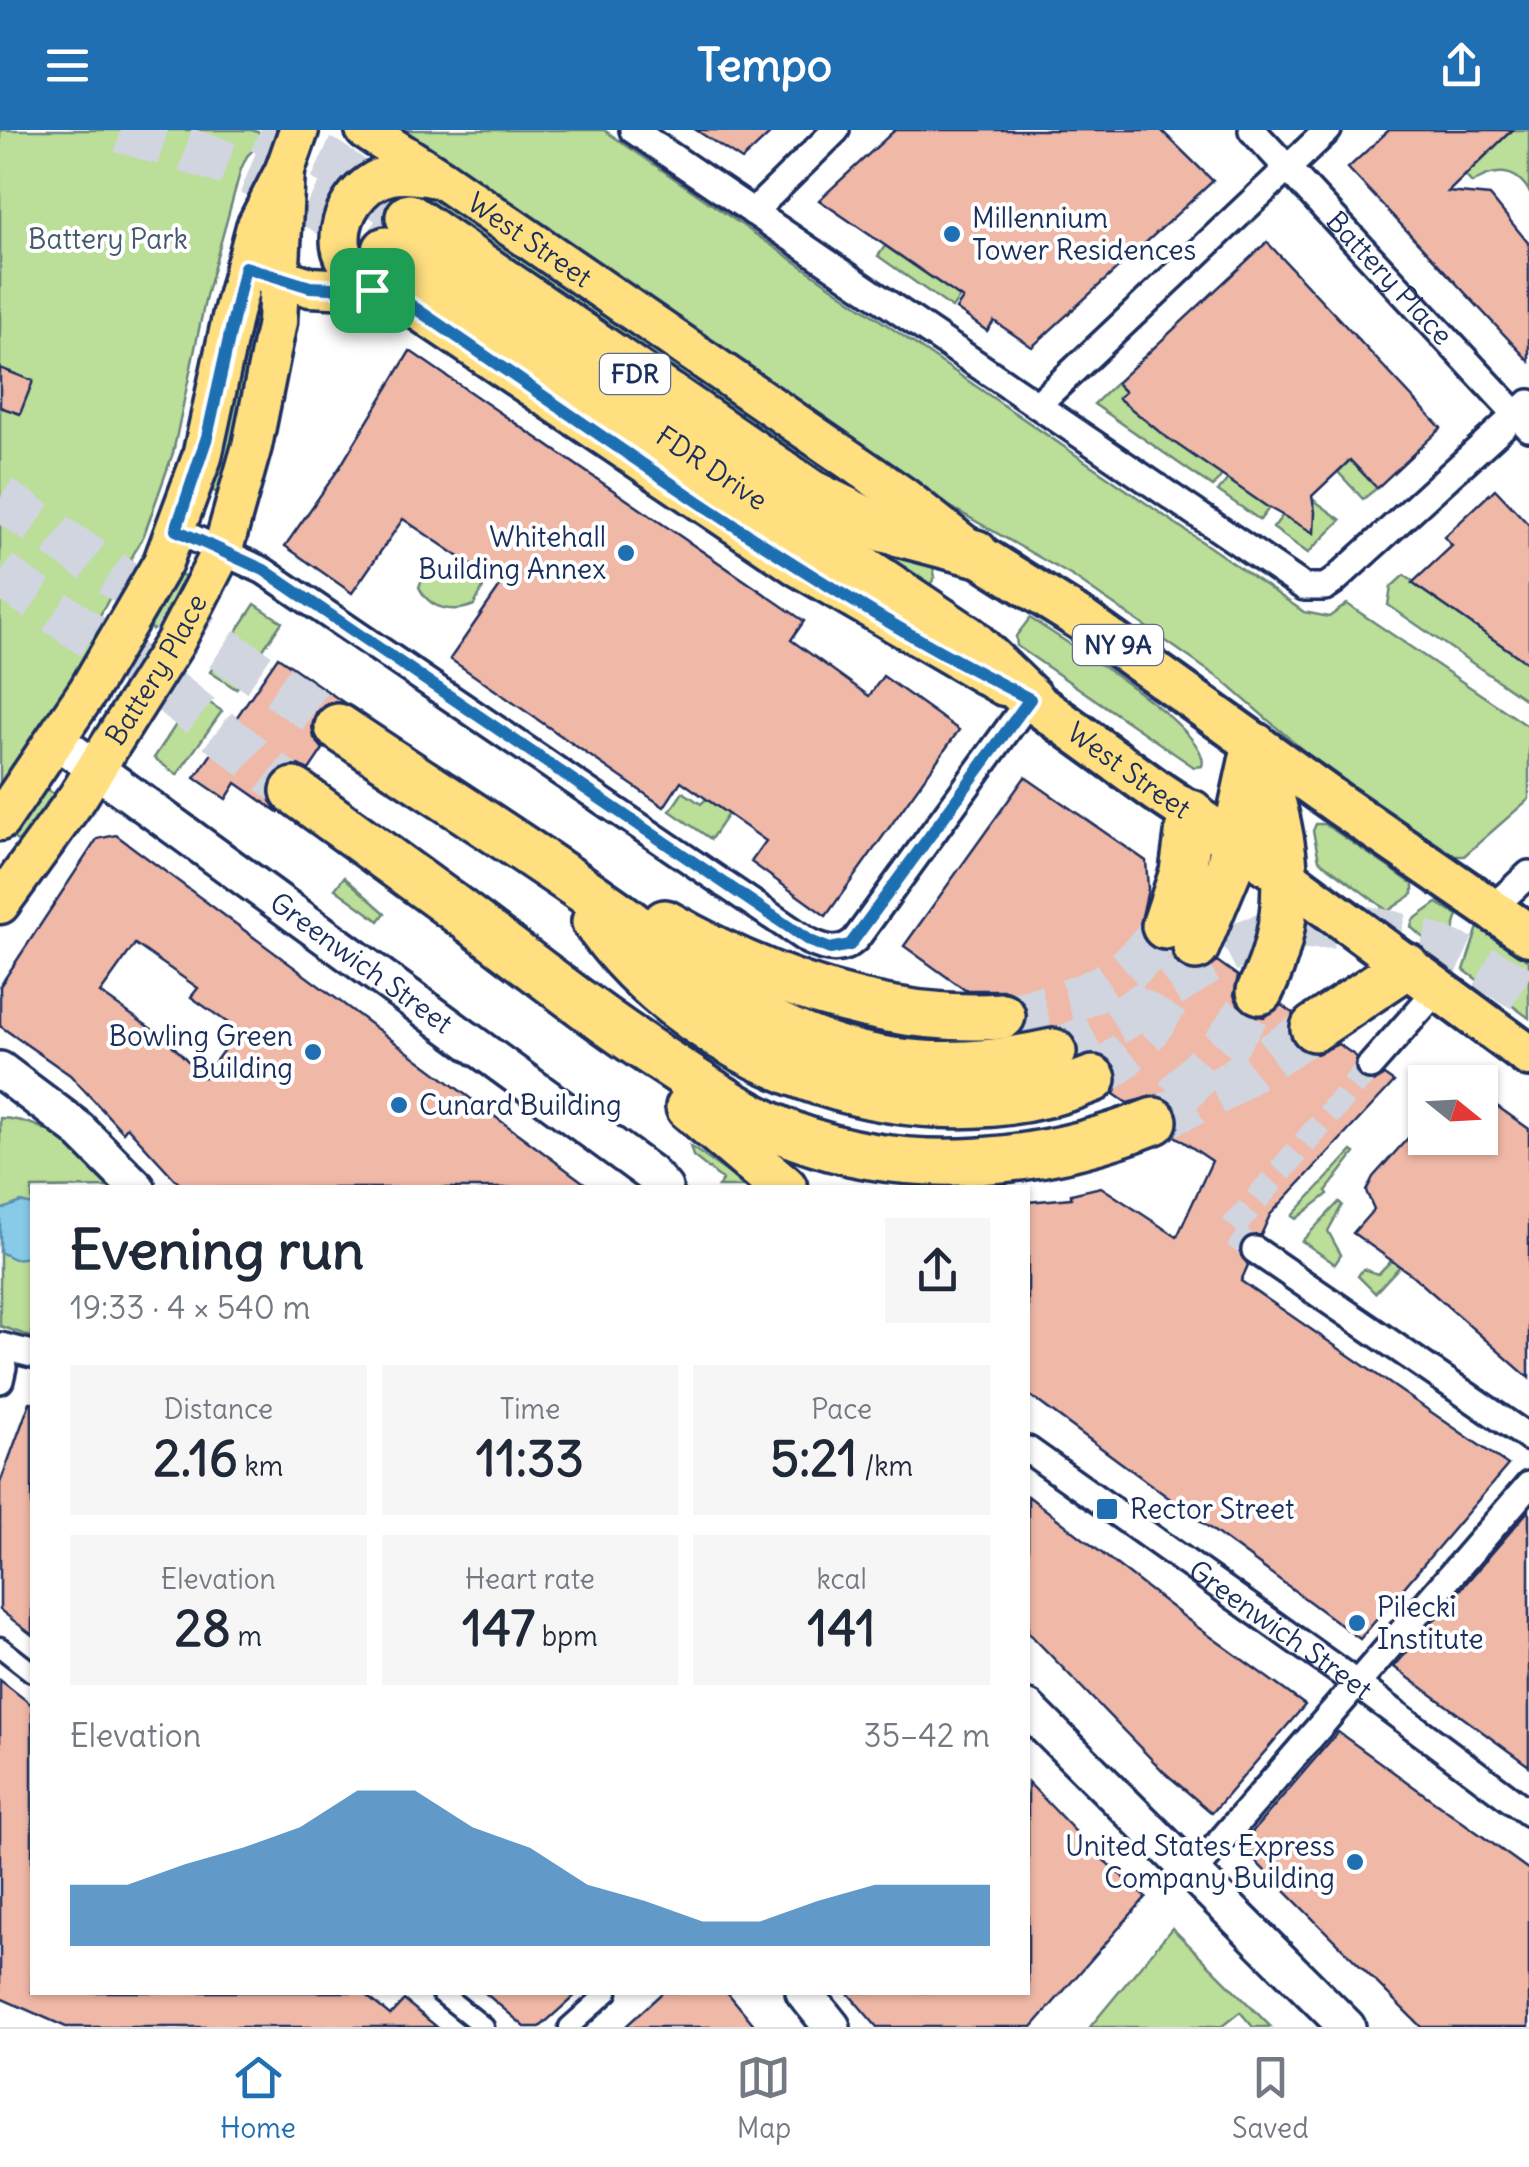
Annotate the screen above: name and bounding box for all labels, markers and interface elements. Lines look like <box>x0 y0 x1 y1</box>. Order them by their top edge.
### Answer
text: Tempo <box>697 37 832 93</box>
icon: menu <box>40 38 95 93</box>
icon: share <box>1434 38 1489 93</box>
street label: West Street <box>461 184 599 295</box>
place label: Millennium Tower Residences <box>972 200 1196 268</box>
street label: Battery Place <box>1319 203 1461 352</box>
park label: Battery Park <box>28 221 188 257</box>
marker: Millennium Tower Residences <box>941 223 963 245</box>
pin <box>330 248 415 333</box>
icon: arrive <box>345 263 400 318</box>
road number: FDR <box>600 354 670 394</box>
street label: FDR Drive <box>649 418 774 518</box>
place label: Whitehall Building Annex <box>418 519 606 587</box>
marker: Whitehall Building Annex <box>615 542 637 564</box>
street label: Battery Place <box>97 588 215 752</box>
road number: NY 9A <box>1073 625 1163 665</box>
street label: West Street <box>1060 714 1198 826</box>
street label: Greenwich Street <box>263 884 460 1041</box>
place label: Bowling Green Building <box>109 1018 293 1086</box>
marker: Bowling Green Building <box>302 1041 324 1063</box>
north arrow <box>1408 1065 1498 1155</box>
map controls <box>1408 1065 1498 1155</box>
place label: Cunard Building <box>419 1087 622 1123</box>
marker: Cunard Building <box>388 1094 410 1116</box>
text: Evening run <box>70 1215 364 1284</box>
button: share <box>885 1218 990 1323</box>
text: 19:33 · 4 × 540 m <box>70 1287 311 1328</box>
text: Distance <box>164 1391 273 1427</box>
text: Time <box>500 1391 560 1427</box>
text: Pace <box>811 1391 872 1427</box>
text: 2.16 <box>153 1427 238 1490</box>
text: 11:33 <box>476 1427 584 1490</box>
text: 5:21 <box>770 1427 857 1490</box>
text: km <box>238 1448 283 1484</box>
text: /km <box>857 1448 913 1484</box>
place label: Rector Street <box>1130 1491 1295 1527</box>
marker: Rector Street <box>1094 1496 1120 1522</box>
street label: Greenwich Street <box>1182 1552 1379 1708</box>
text: Elevation <box>161 1561 276 1597</box>
text: Heart rate <box>465 1561 595 1597</box>
text: kcal <box>816 1561 867 1597</box>
place label: Pilecki Institute <box>1377 1589 1484 1657</box>
text: 28 <box>175 1597 231 1660</box>
text: 147 <box>462 1597 535 1660</box>
text: 141 <box>808 1597 876 1660</box>
marker: Pilecki Institute <box>1346 1612 1368 1634</box>
text: m <box>231 1618 262 1654</box>
text: bpm <box>535 1618 598 1654</box>
text: Elevation <box>70 1715 201 1756</box>
text: 35–42 m <box>864 1715 990 1756</box>
place label: United States Express Company Building <box>1065 1828 1335 1896</box>
marker: United States Express Company Building <box>1344 1851 1366 1873</box>
tab: Home <box>220 2050 296 2146</box>
tab: Map <box>736 2050 791 2146</box>
tab: Saved <box>1232 2050 1309 2146</box>

